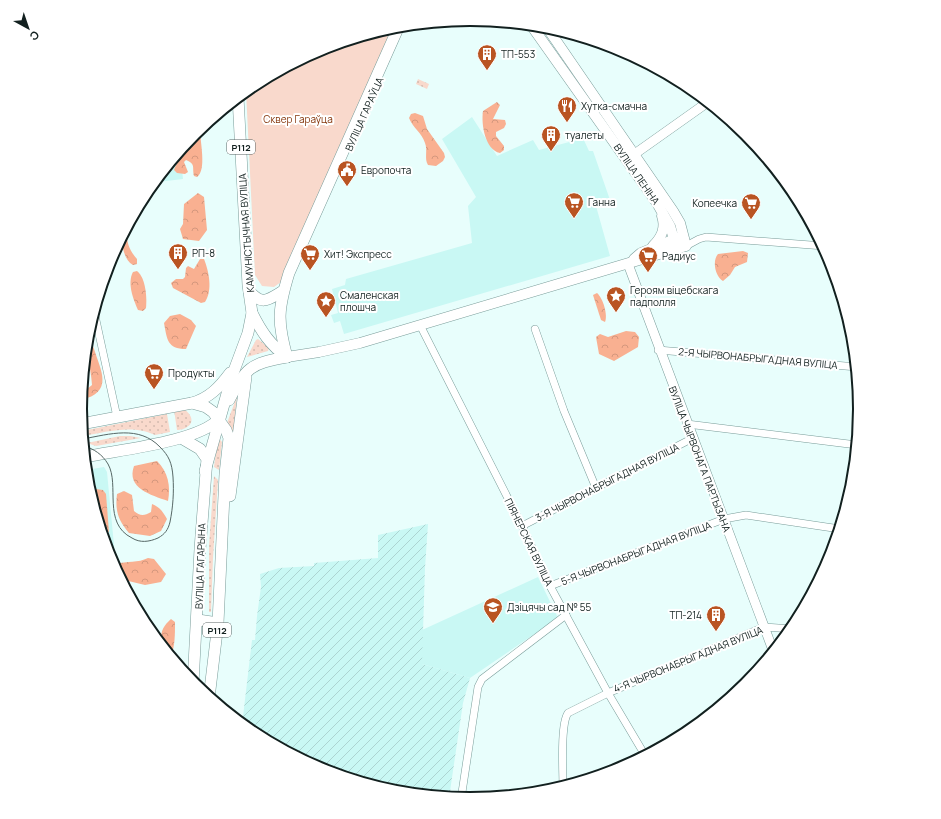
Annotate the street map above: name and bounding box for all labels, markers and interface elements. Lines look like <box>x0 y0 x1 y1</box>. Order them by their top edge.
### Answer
north arrow <box>8 8 48 48</box>
text: С <box>27 28 43 44</box>
building icon: ТП-553 <box>476 43 498 71</box>
place label: ТП-553 <box>501 47 535 61</box>
street label: ВУЛІЦА ГАРАЎЦА <box>341 74 387 153</box>
restaurant icon: Хутка-смачна <box>556 95 578 123</box>
place label: Хутка-смачна <box>581 99 647 113</box>
park label: Сквер Гараўца <box>263 112 333 126</box>
building icon: туалеты <box>540 124 562 152</box>
place label: туалеты <box>565 128 604 142</box>
road number: Р112 <box>227 140 255 154</box>
street label: ВУЛІЦА ЛЕНІНА <box>611 141 664 208</box>
public building icon: Европочта <box>336 159 358 187</box>
place label: Европочта <box>361 163 411 177</box>
street label: КАМУНІСТЫЧНАЯ ВУЛІЦА <box>235 172 257 293</box>
supermarket icon: Ганна <box>563 191 585 219</box>
supermarket icon: Копеечка <box>740 192 762 220</box>
place label: Ганна <box>588 195 616 209</box>
place label: Копеечка <box>692 196 737 210</box>
building icon: РП-8 <box>167 242 189 270</box>
supermarket icon: Хит! Экспресс <box>299 243 321 271</box>
supermarket icon: Радиус <box>637 245 659 273</box>
place label: РП-8 <box>192 246 215 260</box>
place label: Хит! Экспресс <box>324 247 392 261</box>
place label: Радиус <box>662 249 696 263</box>
place label: Героям віцебскага падполля <box>630 283 718 309</box>
place icon: Героям віцебскага падполля <box>605 285 627 313</box>
place label: Смаленская плошча <box>340 288 399 314</box>
place icon: Смаленская плошча <box>315 290 337 318</box>
street label: 2-Я ЧЫРВОНАБРЫГАДНАЯ ВУЛІЦА <box>678 344 839 372</box>
supermarket icon: Продукты <box>143 362 165 390</box>
place label: Продукты <box>168 366 215 380</box>
street label: ВУЛІЦА ЧЫРВОНАГА ПАРТЫЗАНА <box>666 384 735 535</box>
street label: 3-Я ЧЫРВОНАБРЫГАДНАЯ ВУЛІЦА <box>533 439 682 525</box>
street label: ПІЯНЕРСКАЯ ВУЛІЦА <box>502 496 557 589</box>
street label: 5-Я ЧЫРВОНАБРЫГАДНАЯ ВУЛІЦА <box>559 518 714 588</box>
street label: ВУЛІЦА ГАГАРЫНА <box>192 522 209 609</box>
school or university icon: Дзіцячы сад № 55 <box>482 596 504 624</box>
place label: Дзіцячы сад № 55 <box>507 600 591 614</box>
building icon: ТП-214 <box>705 604 727 632</box>
place label: ТП-214 <box>669 608 702 622</box>
street label: 4-Я ЧЫРВОНАБРЫГАДНАЯ ВУЛІЦА <box>611 622 765 695</box>
road number: Р112 <box>203 623 231 637</box>

